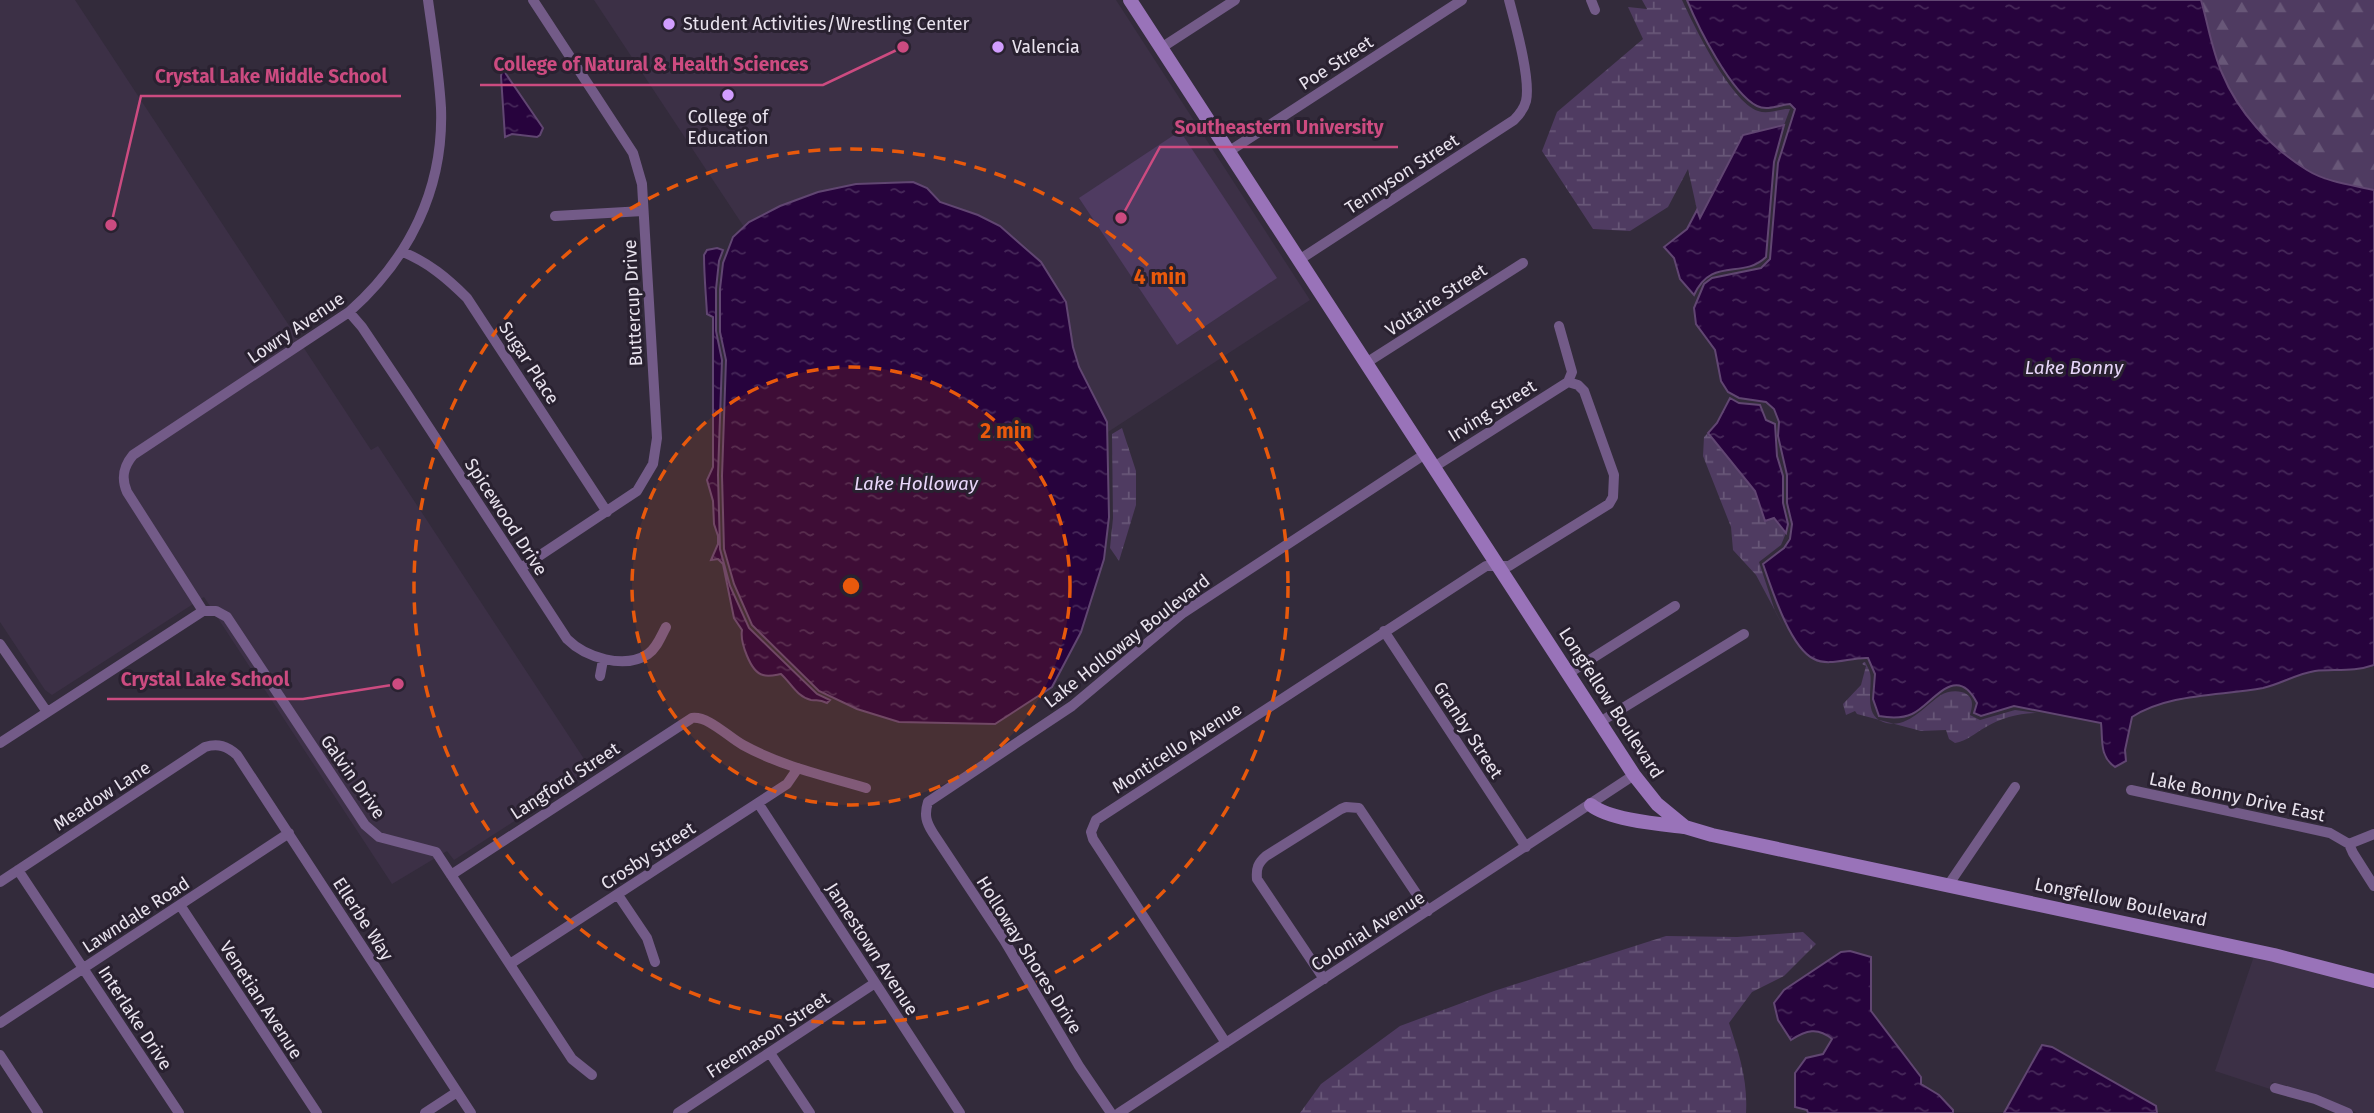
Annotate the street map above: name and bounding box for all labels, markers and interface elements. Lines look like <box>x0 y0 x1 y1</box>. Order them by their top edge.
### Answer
place label: Student Activities/Wrestling Center <box>683 13 970 35</box>
marker: Student Activities/Wrestling Center <box>661 16 677 32</box>
street label: Poe Street <box>1295 31 1378 95</box>
place label: Valencia <box>1012 36 1080 58</box>
marker: Valencia <box>990 39 1006 55</box>
callout: College of Natural & Health Sciences <box>480 45 823 85</box>
text: College of Natural & Health Sciences <box>494 53 808 76</box>
callout: Crystal Lake Middle School <box>141 56 401 96</box>
text: Crystal Lake Middle School <box>155 65 387 88</box>
marker: College of Education <box>720 87 736 103</box>
place label: College of Education <box>687 106 770 149</box>
callout: Southeastern University <box>1160 107 1398 147</box>
text: Southeastern University <box>1174 116 1384 139</box>
street label: Tennyson Street <box>1341 129 1463 219</box>
street label: Buttercup Drive <box>619 239 647 367</box>
street label: Voltaire Street <box>1381 259 1491 341</box>
text: 4 min <box>1134 264 1186 290</box>
street label: Lowry Avenue <box>243 287 349 369</box>
street label: Sugar Place <box>494 318 564 408</box>
water label: Lake Bonny <box>2025 356 2124 379</box>
street label: Irving Street <box>1444 375 1541 447</box>
text: 2 min <box>980 418 1032 444</box>
street label: Spicewood Drive <box>460 454 552 580</box>
water label: Lake Holloway <box>854 472 979 495</box>
street label: Lake Holloway Boulevard <box>1040 569 1214 713</box>
centre of rings <box>839 574 863 598</box>
street label: Longfellow Boulevard <box>1554 623 1668 783</box>
callout: Crystal Lake School <box>107 659 303 699</box>
text: Crystal Lake School <box>121 668 290 691</box>
street label: Granby Street <box>1429 677 1508 783</box>
street label: Monticello Avenue <box>1108 698 1246 798</box>
street label: Galvin Drive <box>316 731 390 823</box>
street label: Langford Street <box>506 737 624 824</box>
street label: Meadow Lane <box>49 756 155 836</box>
street label: Lake Bonny Drive East <box>2147 768 2327 826</box>
street label: Crosby Street <box>597 817 700 895</box>
street label: Lawndale Road <box>78 872 194 958</box>
street label: Holloway Shores Drive <box>971 872 1087 1038</box>
street label: Ellerbe Way <box>328 873 398 965</box>
street label: Longfellow Boulevard <box>2033 873 2209 931</box>
street label: Jamestown Avenue <box>821 879 923 1019</box>
street label: Colonial Avenue <box>1307 886 1429 976</box>
street label: Venetian Avenue <box>215 937 307 1063</box>
street label: Interlake Drive <box>93 962 177 1074</box>
street label: Freemason Street <box>702 987 834 1083</box>

